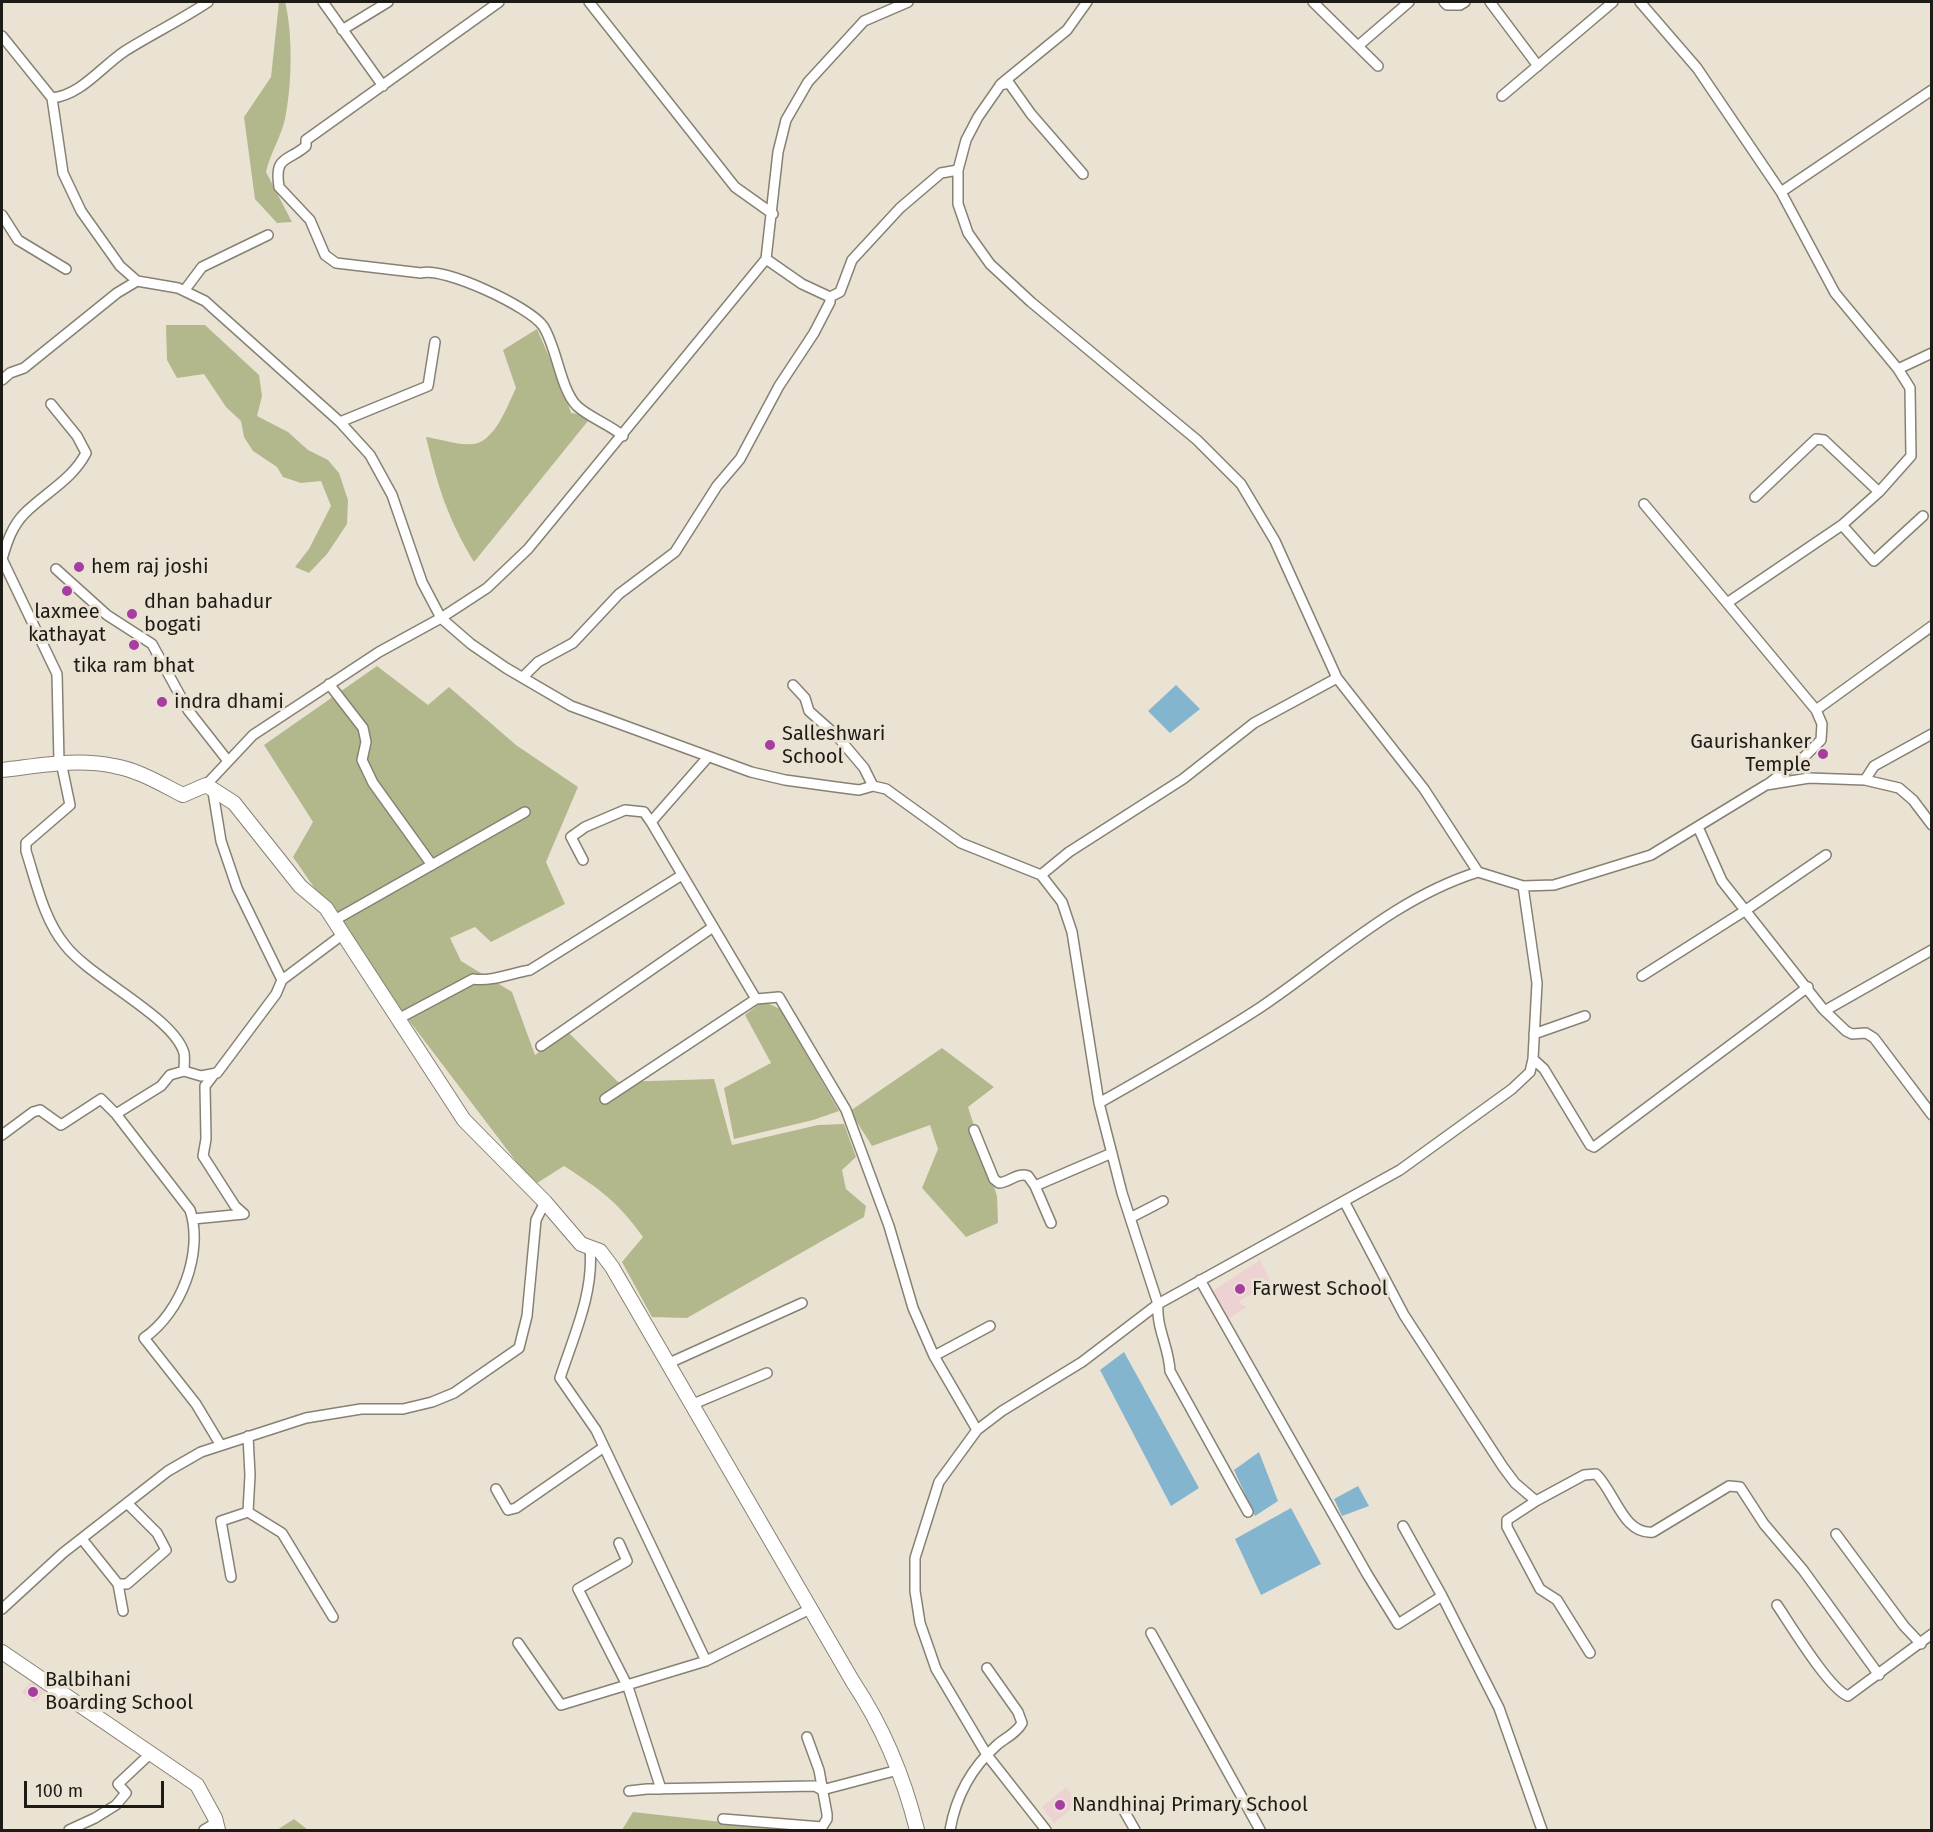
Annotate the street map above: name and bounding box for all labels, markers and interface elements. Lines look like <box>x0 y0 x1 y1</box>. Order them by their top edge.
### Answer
place label: hem raj joshi <box>91 555 209 579</box>
marker: hem raj joshi <box>72 560 86 574</box>
marker: laxmee kathayat <box>60 584 74 598</box>
place label: dhan bahadur bogati <box>144 590 272 637</box>
place label: laxmee kathayat <box>28 600 106 647</box>
marker: dhan bahadur bogati <box>125 607 139 621</box>
marker: tika ram bhat <box>127 638 141 652</box>
place label: tika ram bhat <box>73 654 195 678</box>
place label: indra dhami <box>174 690 284 714</box>
marker: indra dhami <box>155 695 169 709</box>
place label: Salleshwari School <box>782 722 885 769</box>
place label: Gaurishanker Temple <box>1690 730 1811 777</box>
marker: Salleshwari School <box>763 738 777 752</box>
marker: Gaurishanker Temple <box>1816 747 1830 761</box>
place label: Farwest School <box>1252 1277 1388 1301</box>
marker: Farwest School <box>1233 1282 1247 1296</box>
place label: Balbihani Boarding School <box>45 1668 193 1715</box>
marker: Balbihani Boarding School <box>26 1685 40 1699</box>
scale bar <box>27 1769 166 1807</box>
text: 100 m <box>35 1780 83 1802</box>
place label: Nandhinaj Primary School <box>1072 1793 1308 1817</box>
marker: Nandhinaj Primary School <box>1053 1798 1067 1812</box>

